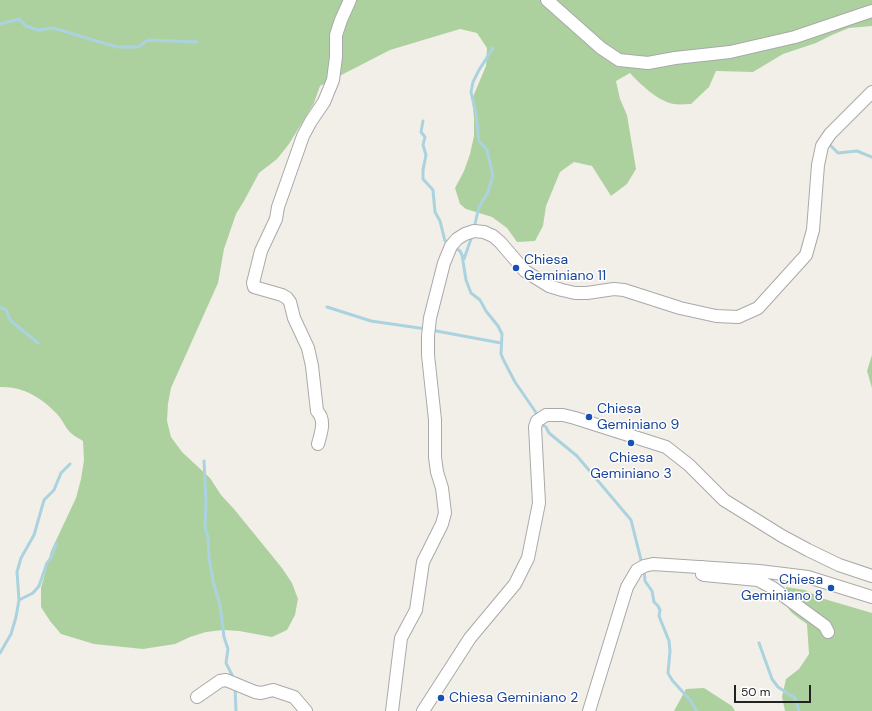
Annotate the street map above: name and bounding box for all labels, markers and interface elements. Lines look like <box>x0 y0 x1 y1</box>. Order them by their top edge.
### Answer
place label: Chiesa Geminiano 11 <box>524 252 606 284</box>
marker: Chiesa Geminiano 11 <box>511 263 521 273</box>
place label: Chiesa Geminiano 9 <box>597 401 679 434</box>
marker: Chiesa Geminiano 9 <box>584 412 594 422</box>
marker: Chiesa Geminiano 3 <box>626 438 636 448</box>
place label: Chiesa Geminiano 3 <box>590 450 672 482</box>
place label: Chiesa Geminiano 8 <box>741 572 823 604</box>
marker: Chiesa Geminiano 8 <box>826 583 836 593</box>
scale bar <box>736 677 813 703</box>
text: 50 m <box>741 684 770 700</box>
place label: Chiesa Geminiano 2 <box>449 690 578 706</box>
marker: Chiesa Geminiano 2 <box>436 693 446 703</box>

